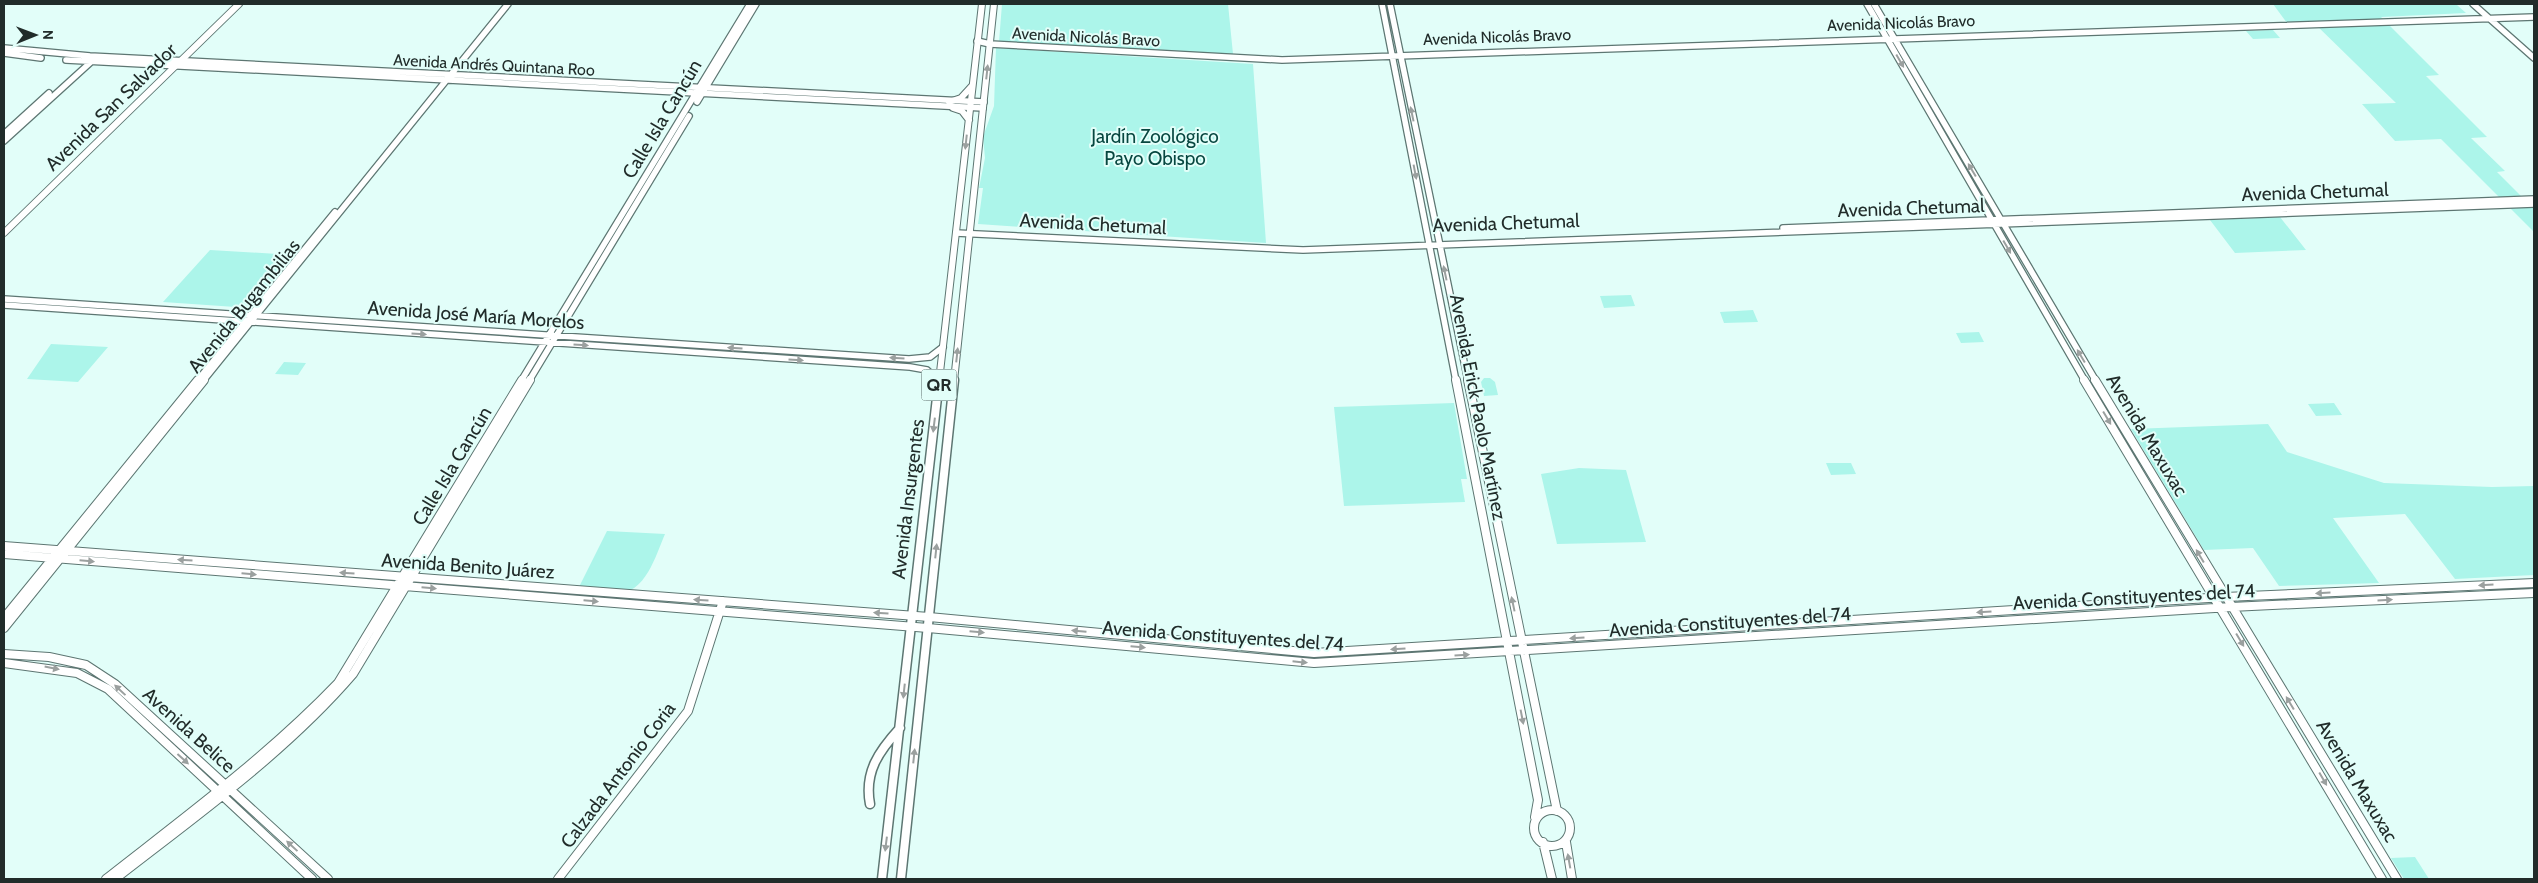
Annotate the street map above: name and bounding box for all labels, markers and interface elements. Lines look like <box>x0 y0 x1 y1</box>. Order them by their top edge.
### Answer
north arrow <box>10 10 60 60</box>
street label: Avenida Nicolás Bravo <box>1827 11 1976 35</box>
street label: Avenida Nicolás Bravo <box>1012 24 1161 50</box>
street label: Avenida Nicolás Bravo <box>1423 25 1572 49</box>
text: N <box>39 30 57 40</box>
street label: Avenida San Salvador <box>41 38 181 176</box>
street label: Avenida Andrés Quintana Roo <box>393 50 595 80</box>
street label: Calle Isla Cancún <box>617 55 707 183</box>
one-way arrow <box>1895 55 1904 68</box>
one-way arrow <box>983 63 991 79</box>
one-way arrow <box>1408 105 1416 121</box>
park label: Jardín Zoológico Payo Obispo <box>1090 125 1219 170</box>
one-way arrow <box>962 134 970 150</box>
one-way arrow <box>1411 164 1419 180</box>
one-way arrow <box>1968 164 1977 177</box>
street label: Avenida Chetumal <box>2241 178 2389 206</box>
street label: Avenida Chetumal <box>1837 194 1985 222</box>
street label: Avenida Chetumal <box>1019 209 1167 239</box>
street label: Avenida Chetumal <box>1432 209 1580 237</box>
street label: Avenida Bugambilias <box>183 235 305 377</box>
one-way arrow <box>2003 241 2012 254</box>
one-way arrow <box>1441 265 1449 281</box>
street label: Avenida Erick Paolo Martínez <box>1445 292 1511 522</box>
street label: Avenida José María Morelos <box>367 296 585 334</box>
one-way arrow <box>411 330 427 338</box>
one-way arrow <box>573 341 589 349</box>
one-way arrow <box>727 343 743 351</box>
one-way arrow <box>954 347 962 363</box>
one-way arrow <box>2076 349 2085 362</box>
one-way arrow <box>889 354 905 362</box>
one-way arrow <box>788 356 804 364</box>
road number: QR <box>922 370 956 400</box>
street label: Avenida Maxuxac <box>2101 370 2193 501</box>
street label: Calle Isla Cancún <box>407 402 497 530</box>
one-way arrow <box>2103 411 2112 424</box>
one-way arrow <box>929 417 937 433</box>
street label: Avenida Insurgentes <box>887 418 929 580</box>
one-way arrow <box>933 543 941 559</box>
street label: Avenida Benito Juárez <box>381 548 555 584</box>
one-way arrow <box>2195 549 2204 562</box>
one-way arrow <box>177 556 193 564</box>
one-way arrow <box>80 557 96 565</box>
one-way arrow <box>339 568 355 576</box>
one-way arrow <box>241 570 257 578</box>
street label: Avenida Constituyentes del 74 <box>2012 579 2256 615</box>
one-way arrow <box>2477 581 2493 589</box>
one-way arrow <box>421 585 437 593</box>
one-way arrow <box>2315 589 2331 597</box>
one-way arrow <box>693 595 709 603</box>
one-way arrow <box>2377 595 2393 603</box>
one-way arrow <box>1509 596 1517 611</box>
one-way arrow <box>583 598 599 606</box>
street label: Avenida Constituyentes del 74 <box>1608 602 1852 642</box>
one-way arrow <box>873 609 889 617</box>
one-way arrow <box>1976 609 1992 617</box>
street label: Avenida Constituyentes del 74 <box>1101 616 1345 656</box>
one-way arrow <box>1071 627 1087 635</box>
one-way arrow <box>969 629 985 637</box>
one-way arrow <box>2236 633 2245 646</box>
one-way arrow <box>1569 634 1585 642</box>
one-way arrow <box>1131 643 1147 651</box>
one-way arrow <box>1390 645 1406 653</box>
one-way arrow <box>1455 651 1471 659</box>
one-way arrow <box>1293 658 1309 666</box>
one-way arrow <box>45 664 60 672</box>
street label: Avenida Belice <box>138 683 240 778</box>
one-way arrow <box>900 683 908 699</box>
one-way arrow <box>114 684 126 696</box>
one-way arrow <box>2285 696 2294 710</box>
street label: Calzada Antonio Coria <box>556 698 680 852</box>
one-way arrow <box>1518 710 1526 725</box>
street label: Avenida Maxuxac <box>2311 716 2403 847</box>
one-way arrow <box>910 747 918 763</box>
one-way arrow <box>176 753 188 765</box>
one-way arrow <box>2319 773 2328 786</box>
one-way arrow <box>882 836 890 852</box>
one-way arrow <box>286 840 298 852</box>
one-way arrow <box>1564 852 1572 868</box>

